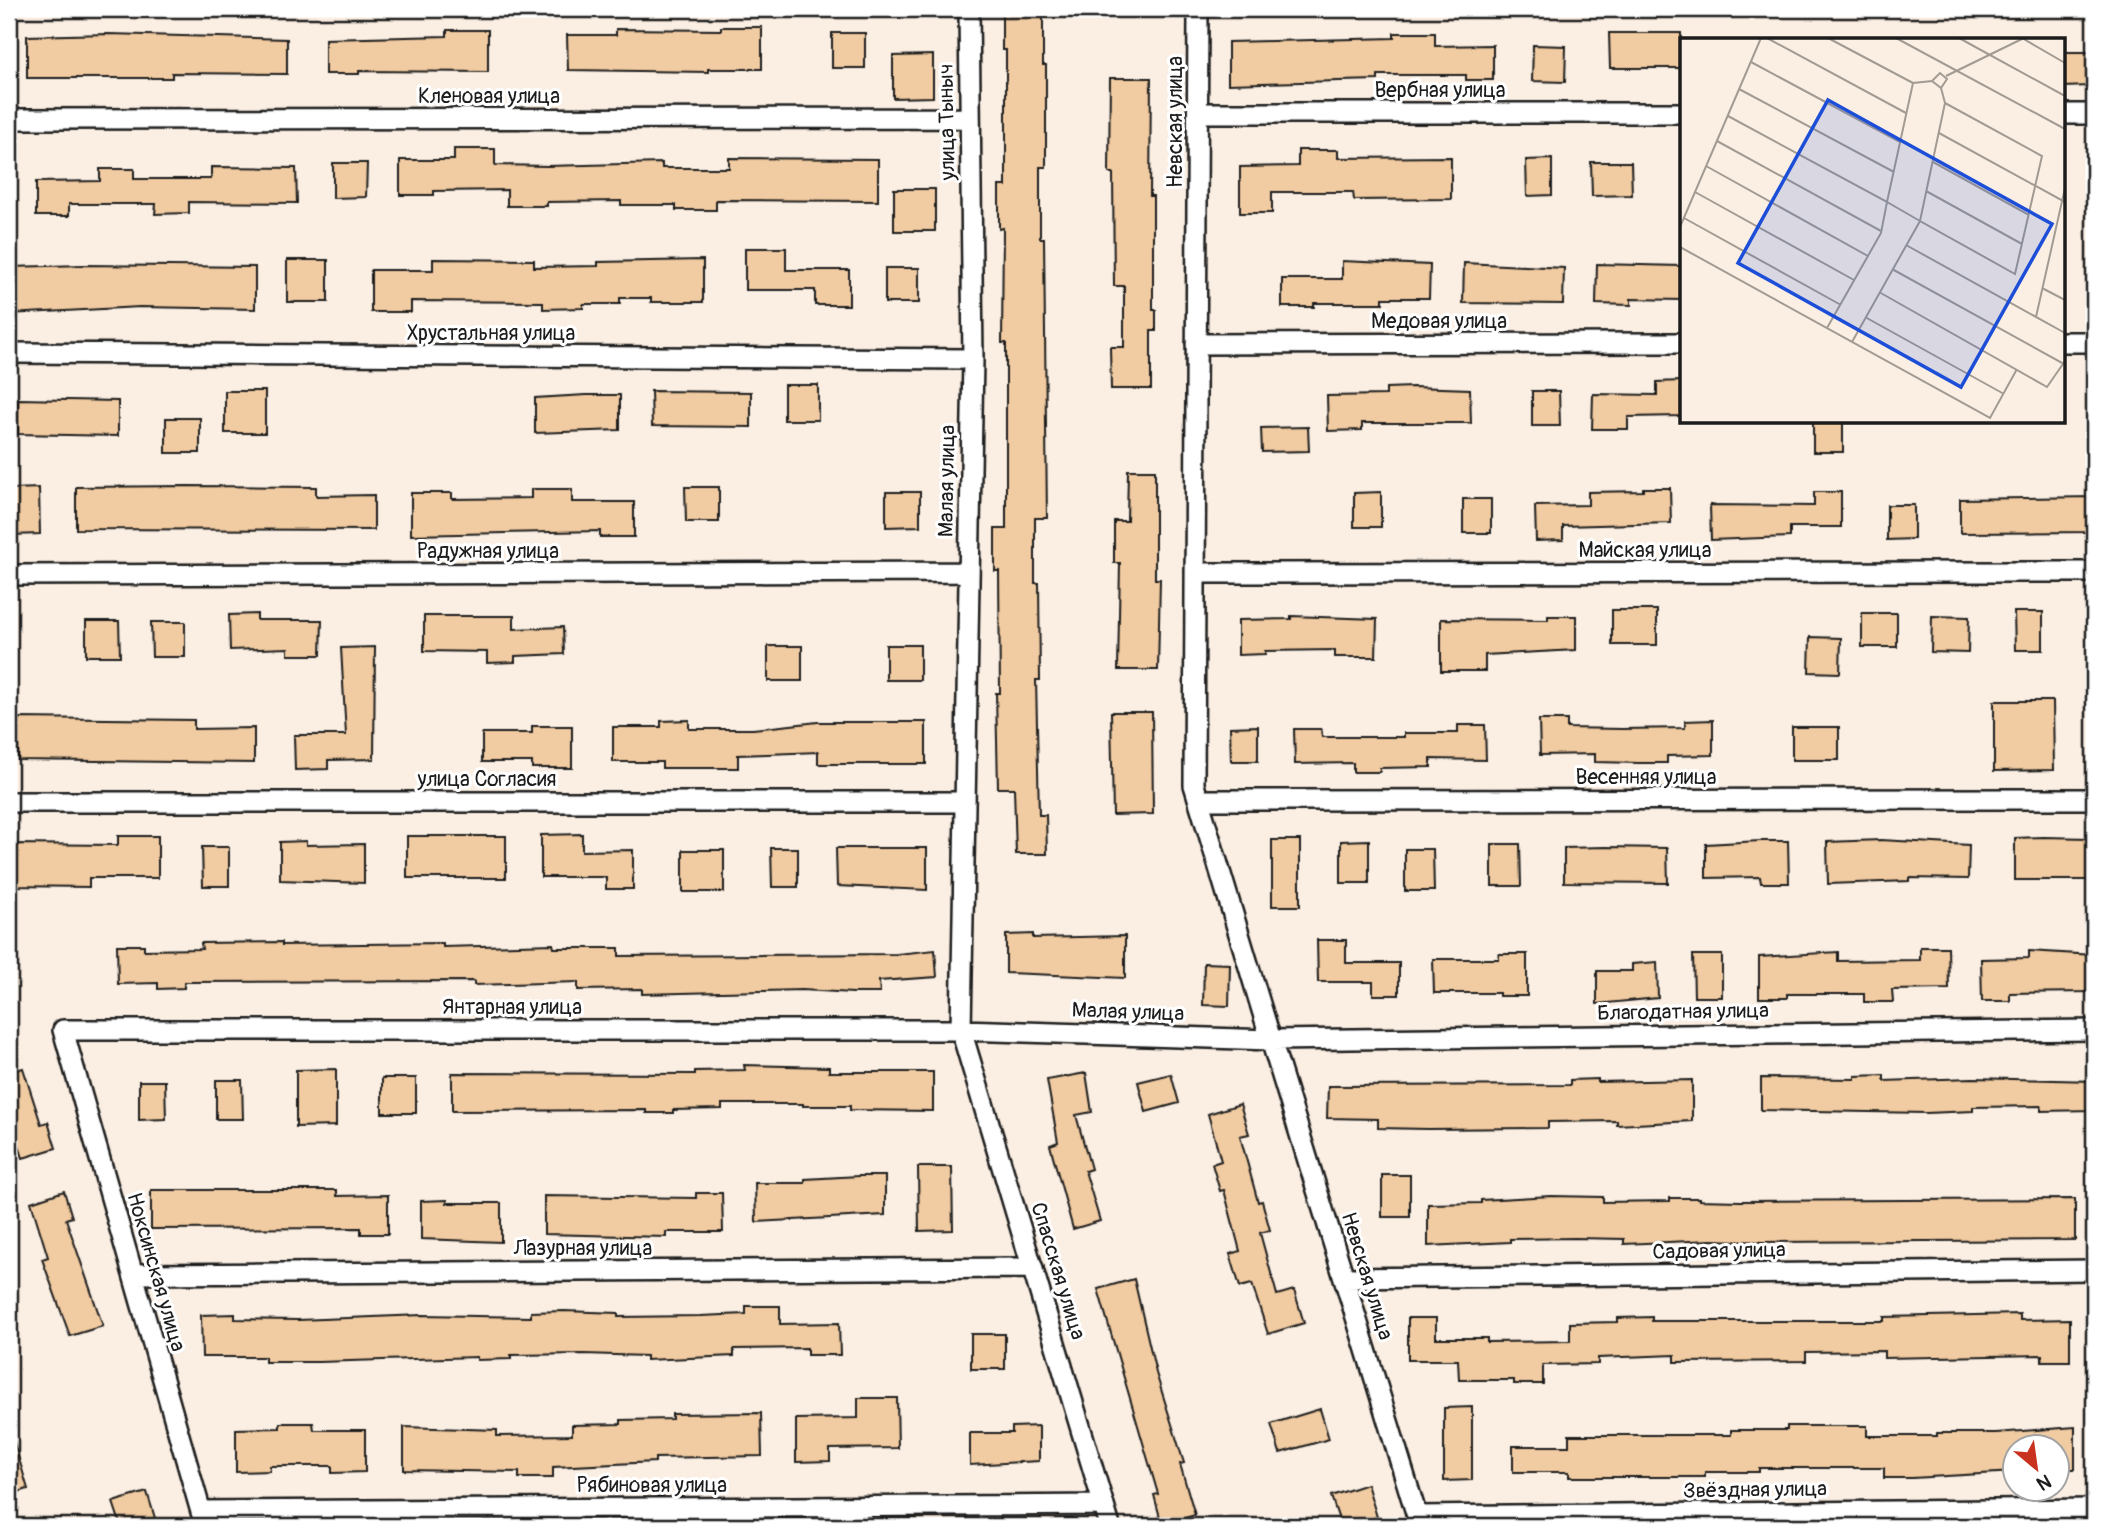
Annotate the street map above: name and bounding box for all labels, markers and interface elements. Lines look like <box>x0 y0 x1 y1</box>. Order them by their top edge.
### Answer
inset map <box>1680 38 2064 424</box>
street label: Невская улица <box>1162 56 1189 188</box>
street label: улица Тыныч <box>932 63 962 182</box>
street label: Вербная улица <box>1374 77 1506 104</box>
street label: Кленовая улица <box>418 83 560 110</box>
street label: Медовая улица <box>1371 308 1507 335</box>
street label: Хрустальная улица <box>407 320 575 347</box>
street label: Малая улица <box>933 425 961 537</box>
street label: Майская улица <box>1579 537 1711 564</box>
street label: Радужная улица <box>417 538 559 565</box>
street label: Весенняя улица <box>1576 764 1716 791</box>
street label: улица Согласия <box>417 766 556 793</box>
street label: Янтарная улица <box>442 994 582 1021</box>
street label: Малая улица <box>1071 997 1185 1027</box>
street label: Благодатная улица <box>1597 997 1769 1027</box>
street label: Ноксинская улица <box>120 1190 192 1354</box>
street label: Спасская улица <box>1024 1199 1092 1343</box>
street label: Невская улица <box>1335 1209 1399 1343</box>
street label: Лазурная улица <box>513 1235 652 1262</box>
street label: Садовая улица <box>1652 1236 1786 1266</box>
north arrow <box>2002 1434 2072 1504</box>
text: N <box>2032 1468 2055 1496</box>
street label: Рябиновая улица <box>577 1472 727 1499</box>
street label: Звёздная улица <box>1683 1475 1827 1505</box>

